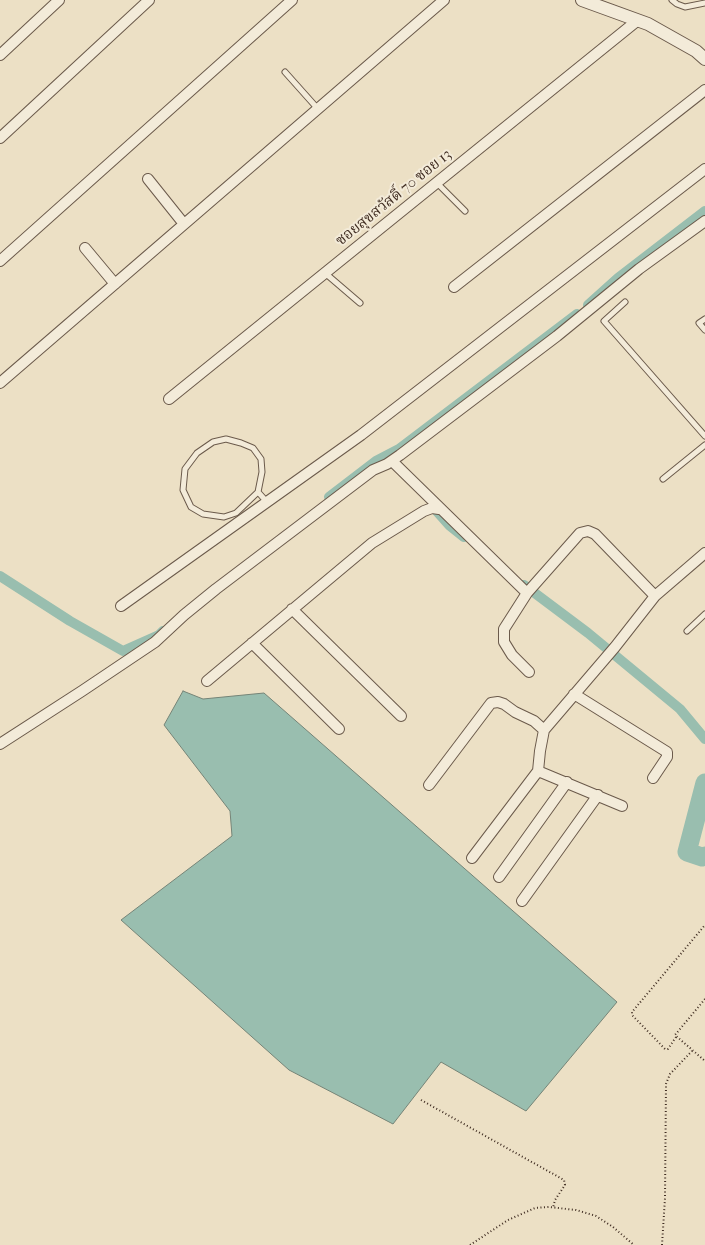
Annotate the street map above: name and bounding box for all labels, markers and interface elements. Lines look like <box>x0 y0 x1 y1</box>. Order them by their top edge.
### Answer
street label: ซอยสุขสวัสดิ์ 70 ซอย 13 <box>333 146 455 250</box>

